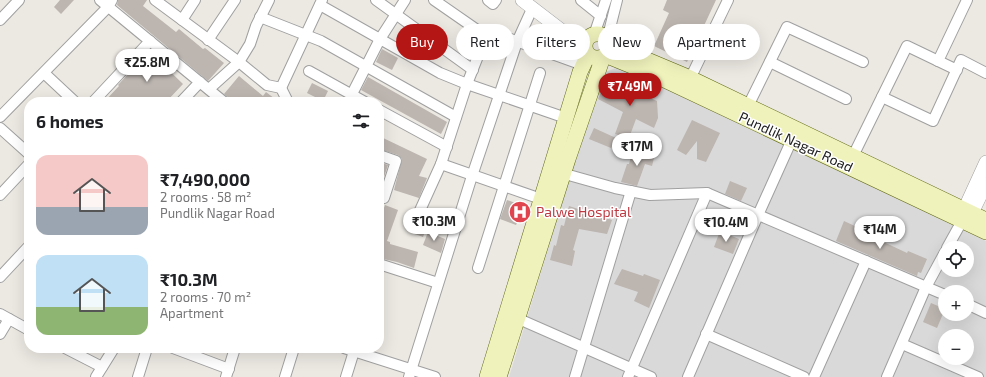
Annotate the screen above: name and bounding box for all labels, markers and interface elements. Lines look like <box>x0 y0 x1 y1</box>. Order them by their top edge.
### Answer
chip: Buy <box>396 24 448 60</box>
chip: Rent <box>456 24 514 60</box>
chip: Filters <box>522 24 590 60</box>
chip: New <box>598 24 655 60</box>
chip: Apartment <box>663 24 760 60</box>
pin: ₹25.8M <box>114 49 180 83</box>
text: ₹25.8M <box>124 54 170 70</box>
pin: ₹7.49M <box>597 73 663 107</box>
text: ₹7.49M <box>608 78 652 94</box>
street label: Pundlik Nagar Road <box>737 108 856 175</box>
icon: filters <box>350 110 372 132</box>
text: 6 homes <box>36 111 104 131</box>
pin: ₹17M <box>613 133 661 167</box>
text: ₹17M <box>621 138 653 154</box>
text: ₹7,490,000 <box>160 169 250 189</box>
icon: home <box>68 171 116 219</box>
text: 2 rooms · 58 m² <box>160 189 251 205</box>
hospital icon: Palwe Hospital <box>507 199 533 225</box>
place label: Palwe Hospital <box>536 203 632 220</box>
text: Pundlik Nagar Road <box>160 205 275 221</box>
pin: ₹10.3M <box>401 208 467 242</box>
pin: ₹10.4M <box>693 209 759 243</box>
text: ₹10.3M <box>412 213 456 229</box>
text: ₹10.4M <box>704 214 748 230</box>
pin: ₹14M <box>856 216 904 250</box>
text: ₹14M <box>863 221 897 237</box>
map controls <box>938 241 974 365</box>
button: locate <box>938 241 974 277</box>
text: ₹10.3M <box>160 269 217 289</box>
icon: home <box>68 271 116 319</box>
button: + <box>938 285 974 321</box>
text: 2 rooms · 70 m² <box>160 289 251 305</box>
text: Apartment <box>160 305 224 321</box>
button: − <box>938 329 974 365</box>

